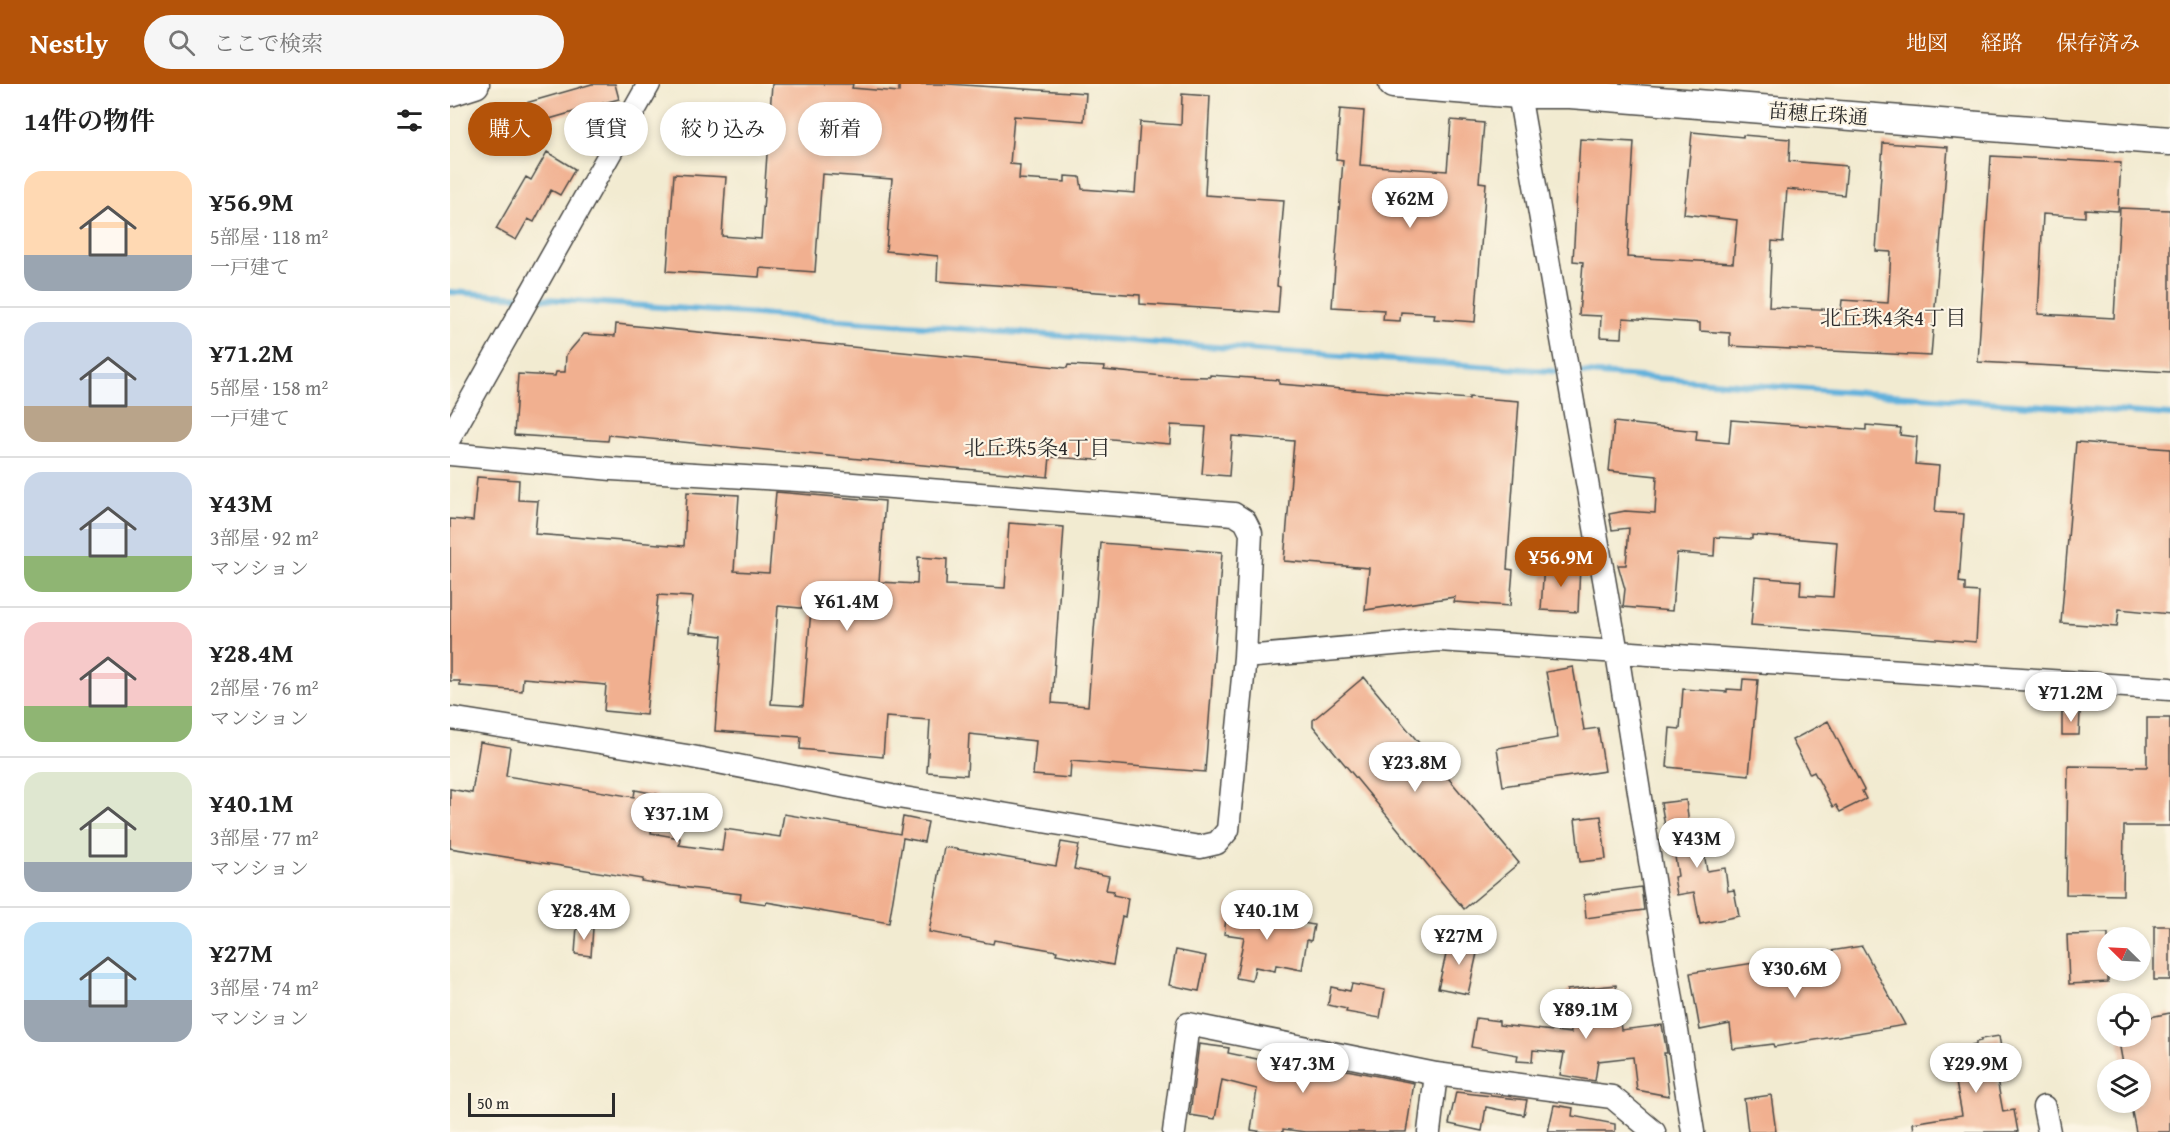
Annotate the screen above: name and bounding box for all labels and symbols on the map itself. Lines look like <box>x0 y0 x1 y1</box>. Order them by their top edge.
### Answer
street label: 苗穂丘珠通 <box>1767 96 1869 131</box>
pin: ¥62M <box>1374 178 1446 229</box>
district label: 北丘珠4条4丁目 <box>1820 302 1966 333</box>
district label: 北丘珠5条4丁目 <box>964 432 1110 463</box>
pin: ¥56.9M <box>1512 537 1610 588</box>
pin: ¥61.4M <box>798 581 896 632</box>
pin: ¥71.2M <box>2022 672 2120 723</box>
pin: ¥23.8M <box>1366 742 1464 793</box>
pin: ¥37.1M <box>628 793 726 844</box>
pin: ¥43M <box>1661 818 1733 869</box>
pin: ¥28.4M <box>535 890 633 941</box>
pin: ¥40.1M <box>1218 890 1316 941</box>
pin: ¥27M <box>1423 915 1495 966</box>
north arrow <box>2097 927 2151 981</box>
pin: ¥30.6M <box>1746 948 1844 999</box>
pin: ¥89.1M <box>1537 989 1635 1040</box>
pin: ¥47.3M <box>1254 1043 1352 1094</box>
pin: ¥29.9M <box>1927 1043 2025 1094</box>
scale bar <box>468 1090 615 1118</box>

